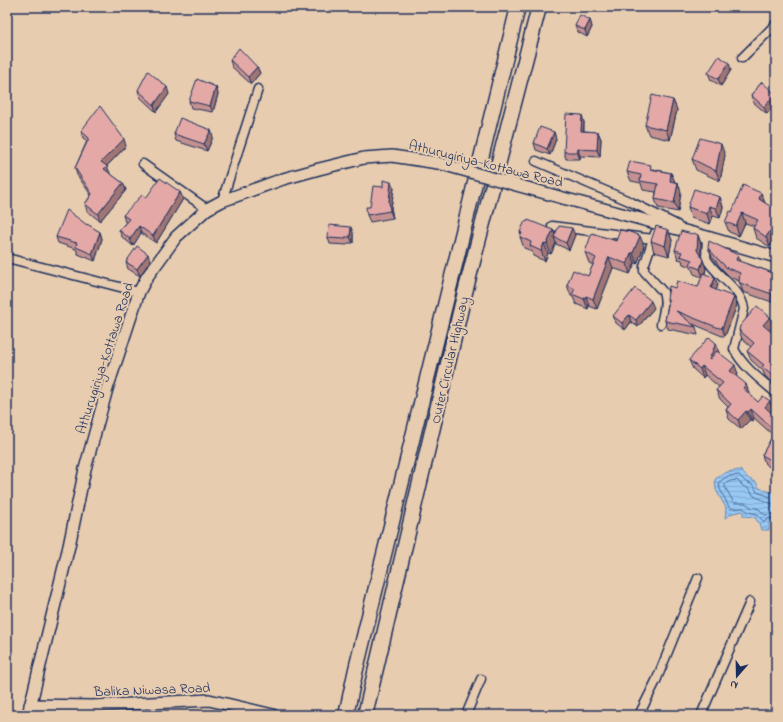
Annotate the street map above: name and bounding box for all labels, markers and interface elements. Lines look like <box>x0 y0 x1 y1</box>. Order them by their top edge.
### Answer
street label: Athurugiriya-Kottawa Road <box>406 135 565 195</box>
street label: Athurugiriya-Kottawa Road <box>71 280 141 437</box>
street label: Outer Circular Highway <box>426 294 476 426</box>
north arrow <box>717 656 757 696</box>
text: N <box>728 676 740 693</box>
street label: Balika Niwasa Road <box>93 678 211 703</box>

